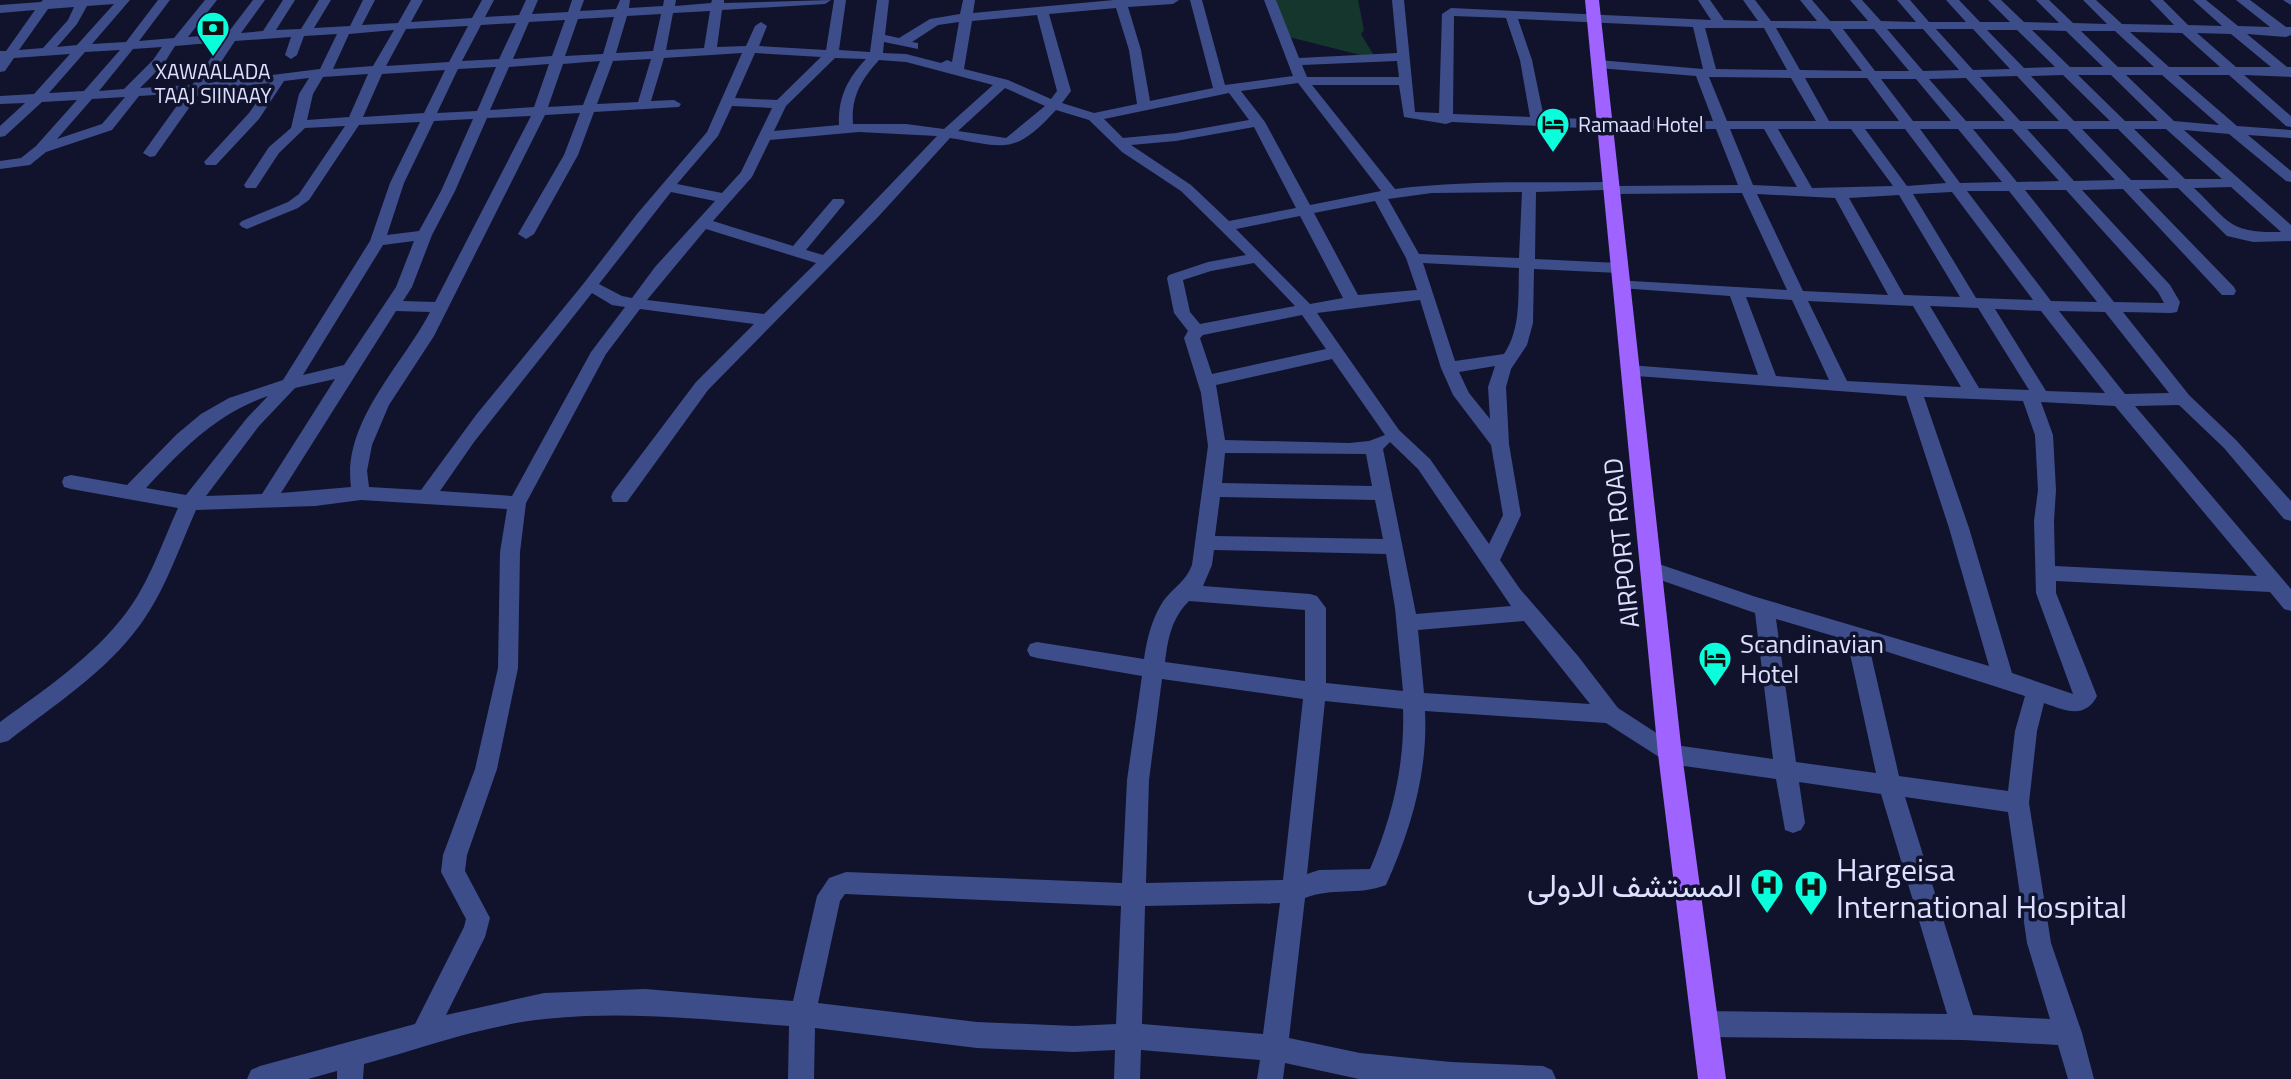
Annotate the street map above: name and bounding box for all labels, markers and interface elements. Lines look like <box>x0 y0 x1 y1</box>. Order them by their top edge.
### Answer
bank icon: XAWAALADA TAAJ SIINAAY <box>194 9 232 58</box>
place label: XAWAALADA TAAJ SIINAAY <box>155 55 272 111</box>
hotel icon: Ramaad Hotel <box>1534 105 1572 154</box>
place label: Ramaad Hotel <box>1578 108 1704 140</box>
street label: AIRPORT ROAD <box>1593 456 1649 630</box>
place label: Scandinavian Hotel <box>1740 624 1884 693</box>
hotel icon: Scandinavian Hotel <box>1696 639 1734 688</box>
place label: Hargeisa International Hospital <box>1836 845 2127 930</box>
place label: المستشف الدولى <box>1527 861 1742 909</box>
hospital icon: المستشف الدولى <box>1748 866 1786 915</box>
hospital icon: Hargeisa International Hospital <box>1792 868 1830 917</box>

